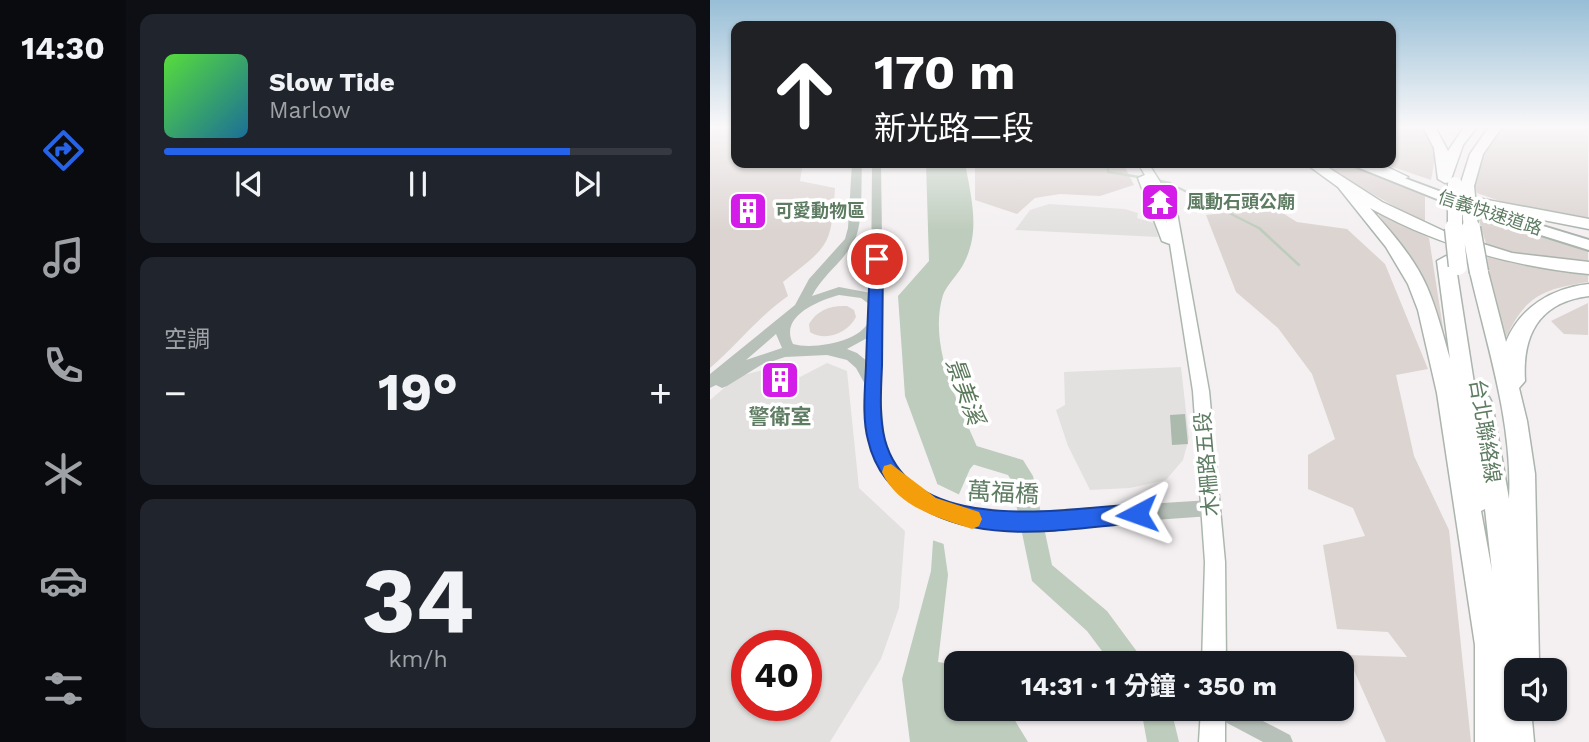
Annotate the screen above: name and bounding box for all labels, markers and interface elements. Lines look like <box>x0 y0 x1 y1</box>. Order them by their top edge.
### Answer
text: 14:30 <box>21 29 105 67</box>
text: 170 m <box>874 43 1015 101</box>
icon: ahead <box>759 49 850 140</box>
text: Slow Tide <box>269 67 395 97</box>
text: Marlow <box>269 97 351 124</box>
text: 新光路二段 <box>874 109 1034 147</box>
icon: directions <box>39 126 88 175</box>
icon: previous <box>230 165 268 203</box>
icon: pause <box>399 165 437 203</box>
icon: next <box>568 165 606 203</box>
temple icon: 風動石頭公廟 <box>1139 181 1181 223</box>
street label: 信義快速道路 <box>1436 186 1545 239</box>
building icon: 可愛動物區 <box>727 190 769 232</box>
place label: 風動石頭公廟 <box>1187 191 1295 212</box>
place label: 可愛動物區 <box>775 200 865 221</box>
pin <box>847 229 907 289</box>
icon: music <box>39 233 88 282</box>
icon: arrive <box>858 240 896 278</box>
text: 空調 <box>164 326 210 353</box>
icon: phone <box>39 341 88 390</box>
water label: 景美溪 <box>940 354 990 431</box>
building icon: 警衛室 <box>759 359 801 401</box>
text: 19° <box>378 362 458 423</box>
text: − <box>164 371 187 415</box>
text: + <box>649 371 672 415</box>
street label: 台北聯絡線 <box>1465 377 1506 485</box>
place label: 警衛室 <box>749 404 812 429</box>
street label: 木柵路五段 <box>1189 411 1224 517</box>
icon: climate <box>39 449 88 498</box>
street label: 萬福橋 <box>966 477 1040 509</box>
position arrow <box>1100 477 1174 551</box>
text: 34 <box>362 547 474 654</box>
icon: car <box>39 556 88 605</box>
speed limit sign: 40 <box>731 630 822 721</box>
text: km/h <box>388 646 448 673</box>
map controls <box>1504 658 1567 721</box>
button: sound <box>1504 658 1567 721</box>
icon: filters <box>39 664 88 713</box>
text: 14:31 · 1 分鐘 · 350 m <box>1021 671 1277 701</box>

